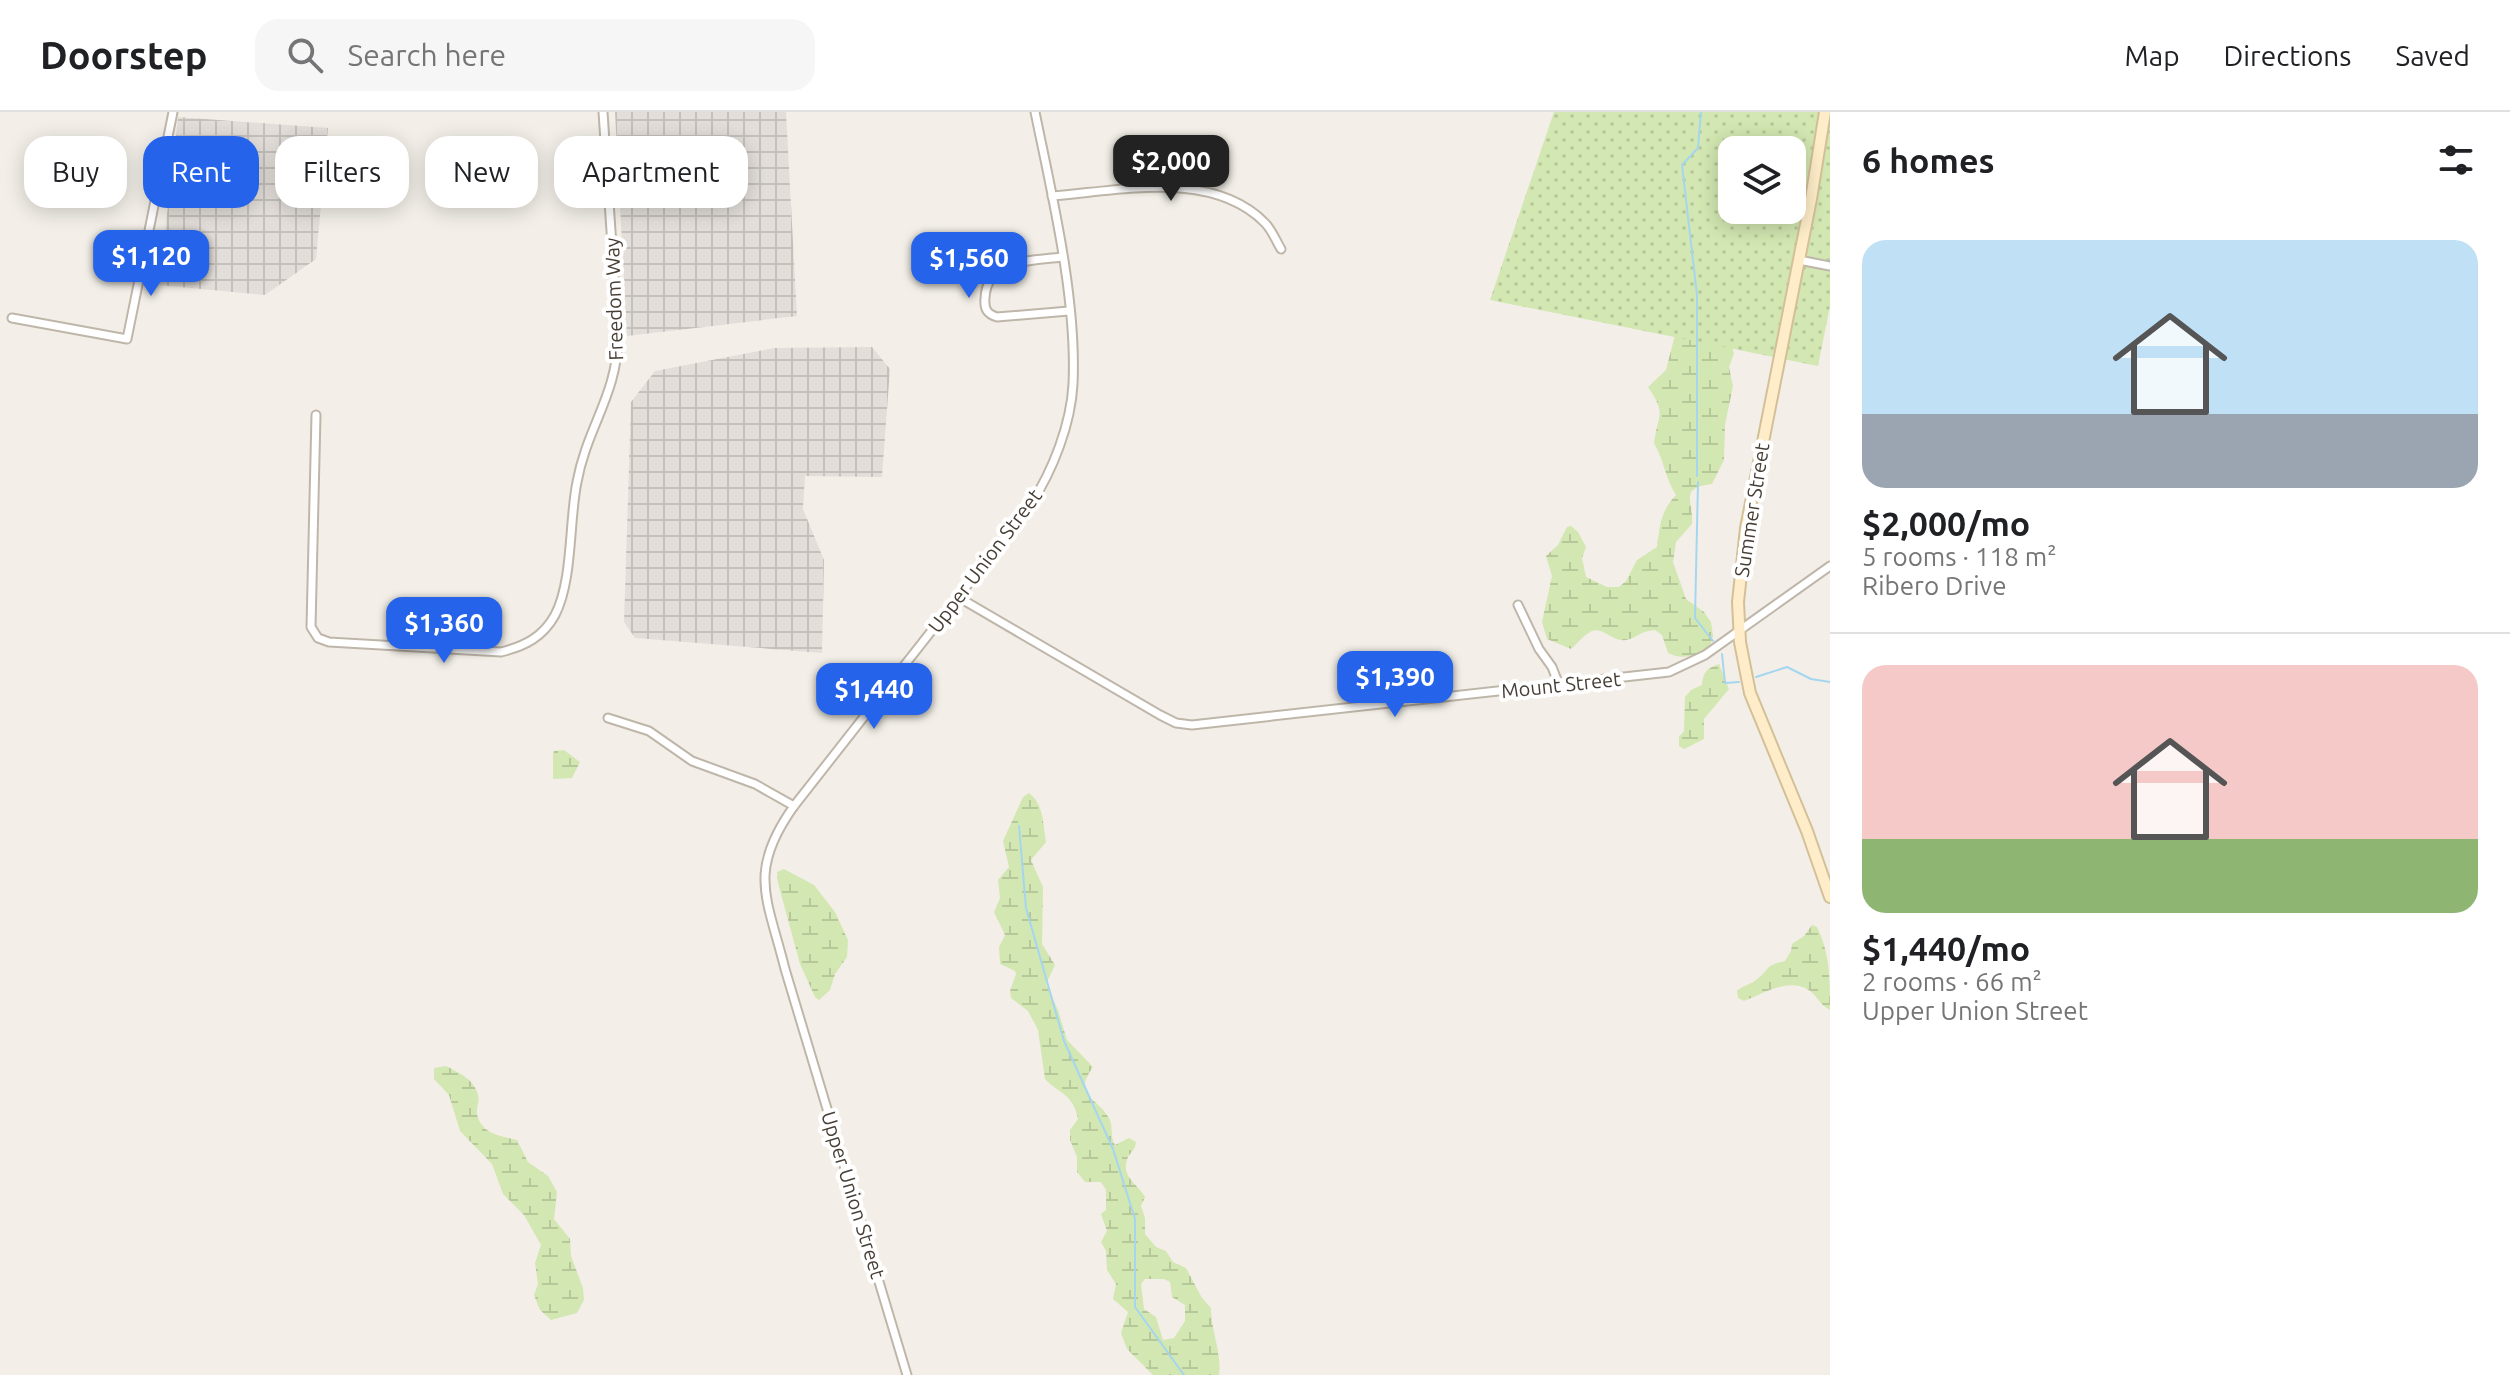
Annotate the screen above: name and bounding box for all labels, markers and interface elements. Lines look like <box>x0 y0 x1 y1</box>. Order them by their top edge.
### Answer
search box <box>255 19 815 91</box>
icon: search <box>283 33 327 77</box>
text: Doorstep <box>40 34 207 76</box>
text: Search here <box>347 38 506 72</box>
text: Map <box>2124 40 2180 71</box>
text: Directions <box>2224 40 2351 71</box>
text: Saved <box>2395 40 2470 71</box>
pin: $2,000 <box>1106 135 1236 203</box>
chip: Buy <box>24 136 127 208</box>
chip: Rent <box>143 136 259 208</box>
chip: Filters <box>275 136 409 208</box>
chip: New <box>425 136 538 208</box>
chip: Apartment <box>554 136 748 208</box>
map controls <box>1718 136 1806 224</box>
button: layers <box>1718 136 1806 224</box>
icon: filters <box>2434 138 2478 182</box>
text: 6 homes <box>1862 141 1995 179</box>
text: $2,000 <box>1131 146 1211 175</box>
pin: $1,120 <box>86 230 216 298</box>
pin: $1,560 <box>904 232 1034 300</box>
street label: Freedom Way <box>600 237 627 361</box>
text: $1,120 <box>111 241 191 270</box>
text: $1,560 <box>929 243 1009 272</box>
icon: home <box>2098 292 2242 436</box>
street label: Summer Street <box>1730 441 1773 579</box>
street label: Upper Union Street <box>923 484 1046 637</box>
text: $2,000/mo <box>1862 504 2030 542</box>
text: 5 rooms · 118 m² <box>1862 542 2057 571</box>
text: Ribero Drive <box>1862 571 2007 600</box>
pin: $1,360 <box>379 597 509 665</box>
text: $1,360 <box>404 608 484 637</box>
pin: $1,390 <box>1330 651 1460 719</box>
text: $1,390 <box>1355 662 1435 691</box>
pin: $1,440 <box>809 663 939 731</box>
street label: Mount Street <box>1500 667 1622 702</box>
text: $1,440 <box>834 674 914 703</box>
icon: home <box>2098 717 2242 861</box>
text: $1,440/mo <box>1862 929 2030 967</box>
text: 2 rooms · 66 m² <box>1862 967 2042 996</box>
text: Upper Union Street <box>1862 996 2088 1025</box>
street label: Upper Union Street <box>817 1108 890 1281</box>

